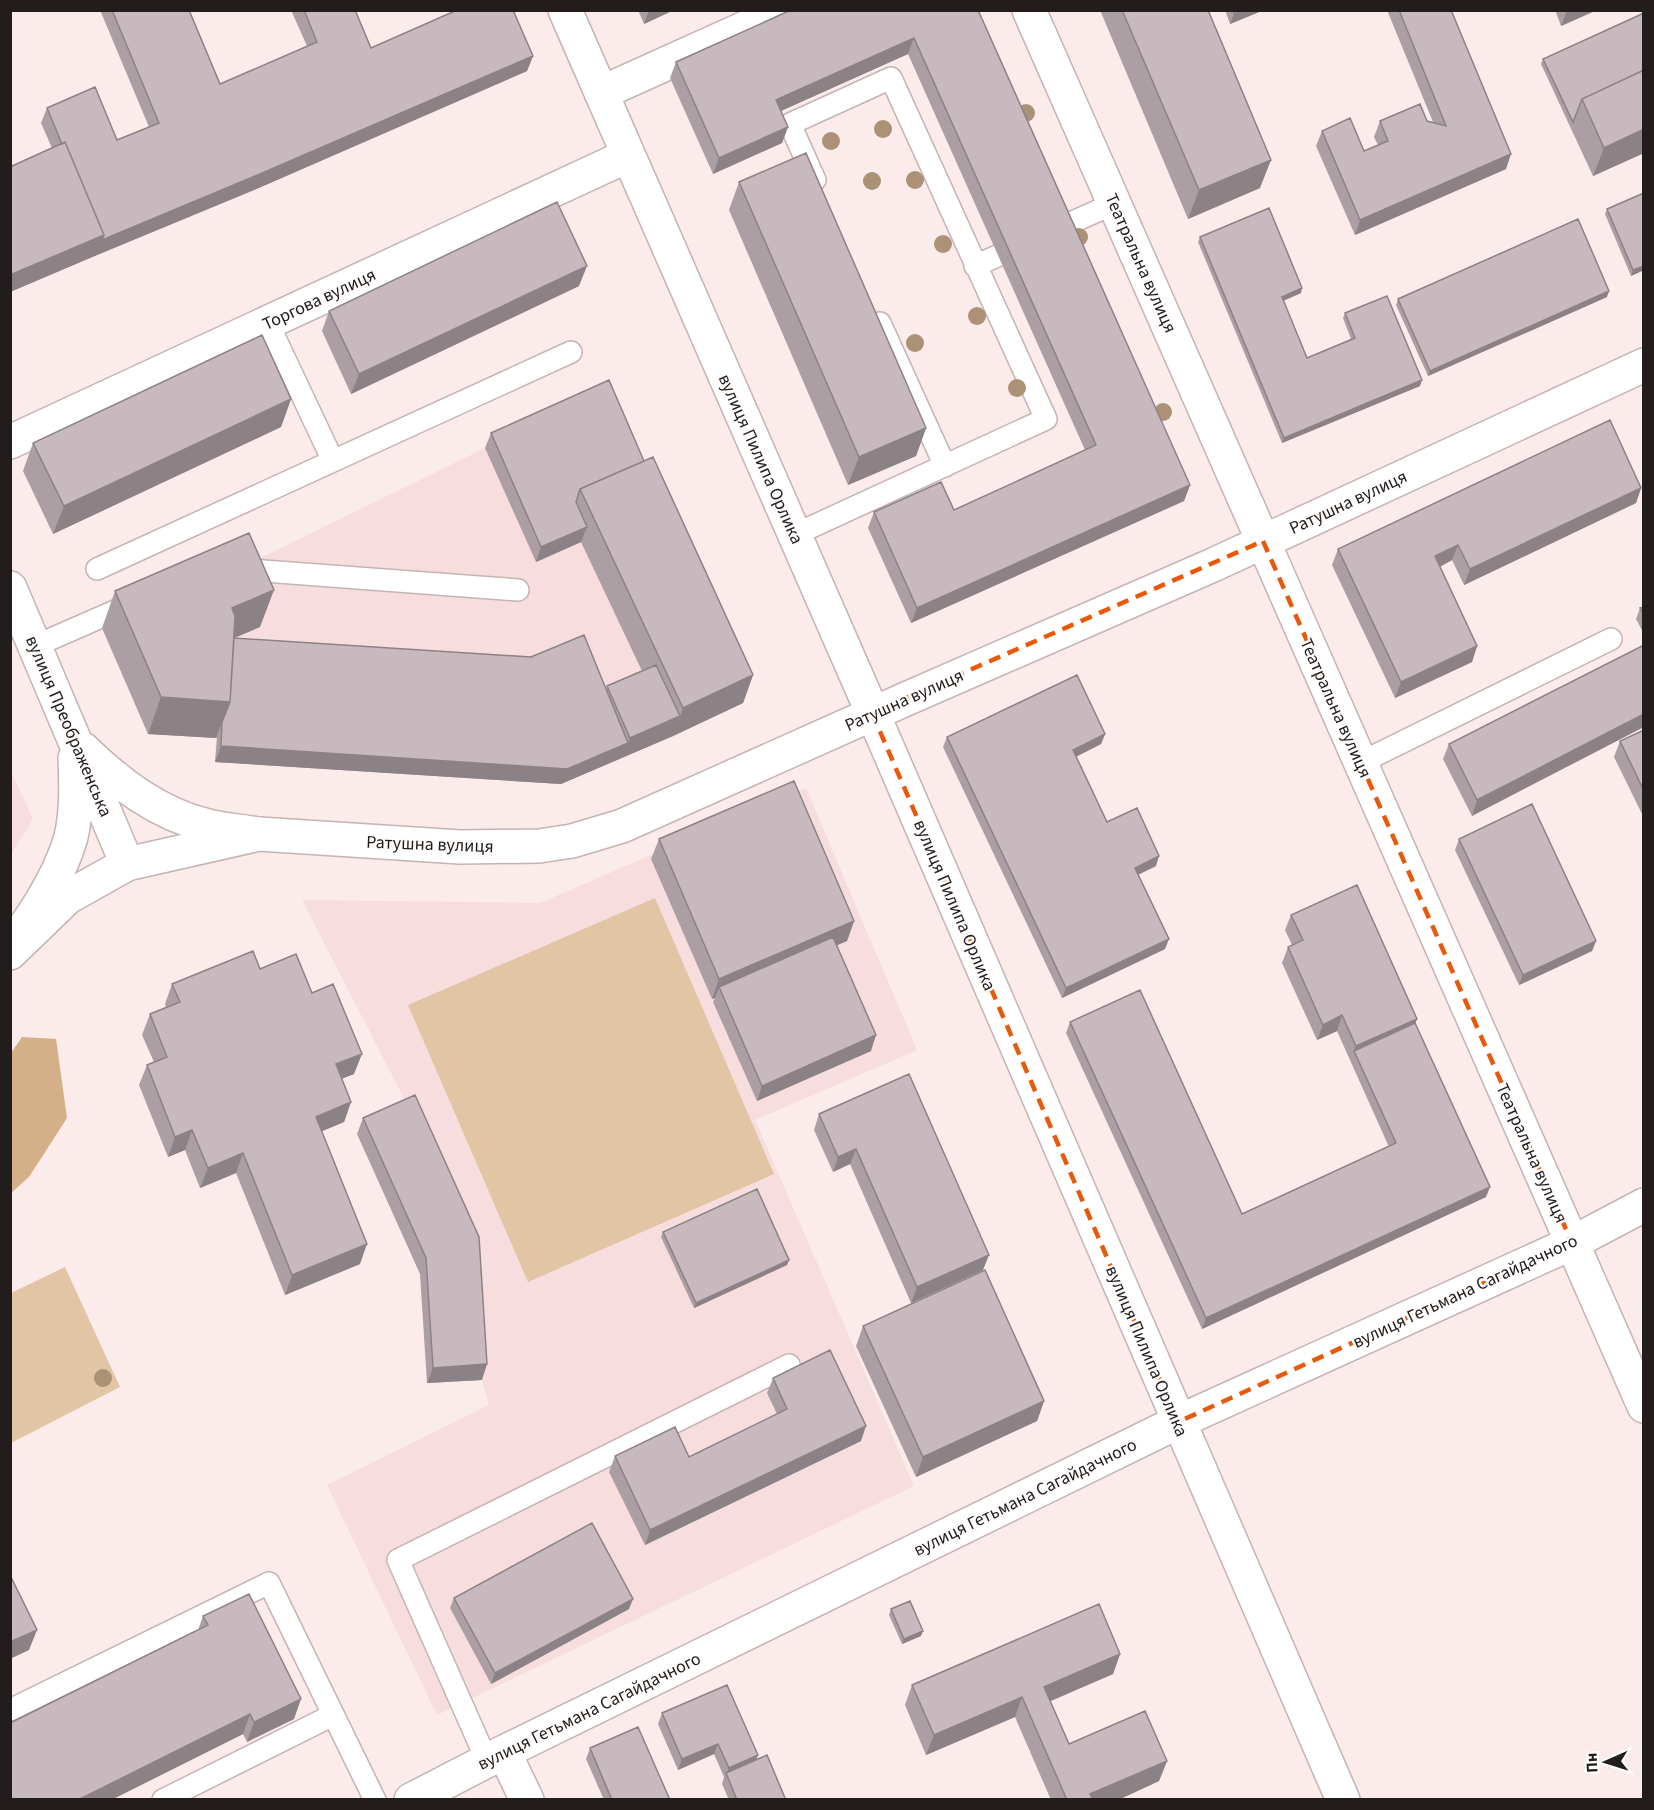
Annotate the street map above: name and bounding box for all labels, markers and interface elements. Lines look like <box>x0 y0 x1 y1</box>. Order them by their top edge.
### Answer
street label: Театральна вулиця <box>1098 189 1183 337</box>
street label: Торгова вулиця <box>258 262 380 337</box>
street label: вулиця Пилипа Орлика <box>712 370 809 548</box>
street label: Ратушна вулиця <box>1285 464 1411 541</box>
street label: вулиця Преображенська <box>19 632 118 821</box>
street label: Театральна вулиця <box>1293 634 1378 782</box>
street label: Ратушна вулиця <box>841 663 968 738</box>
street label: вулиця Пилипа Орлика <box>907 816 1002 995</box>
street label: Ратушна вулиця <box>366 830 494 859</box>
street label: Театральна вулиця <box>1489 1079 1574 1227</box>
street label: вулиця Гетьмана Сагайдачного <box>1349 1228 1582 1355</box>
street label: вулиця Пилипа Орлика <box>1099 1262 1194 1441</box>
street label: вулиця Гетьмана Сагайдачного <box>909 1432 1141 1563</box>
street label: вулиця Гетьмана Сагайдачного <box>473 1646 705 1777</box>
north arrow <box>1576 1732 1636 1792</box>
text: Пн <box>1581 1752 1604 1773</box>

